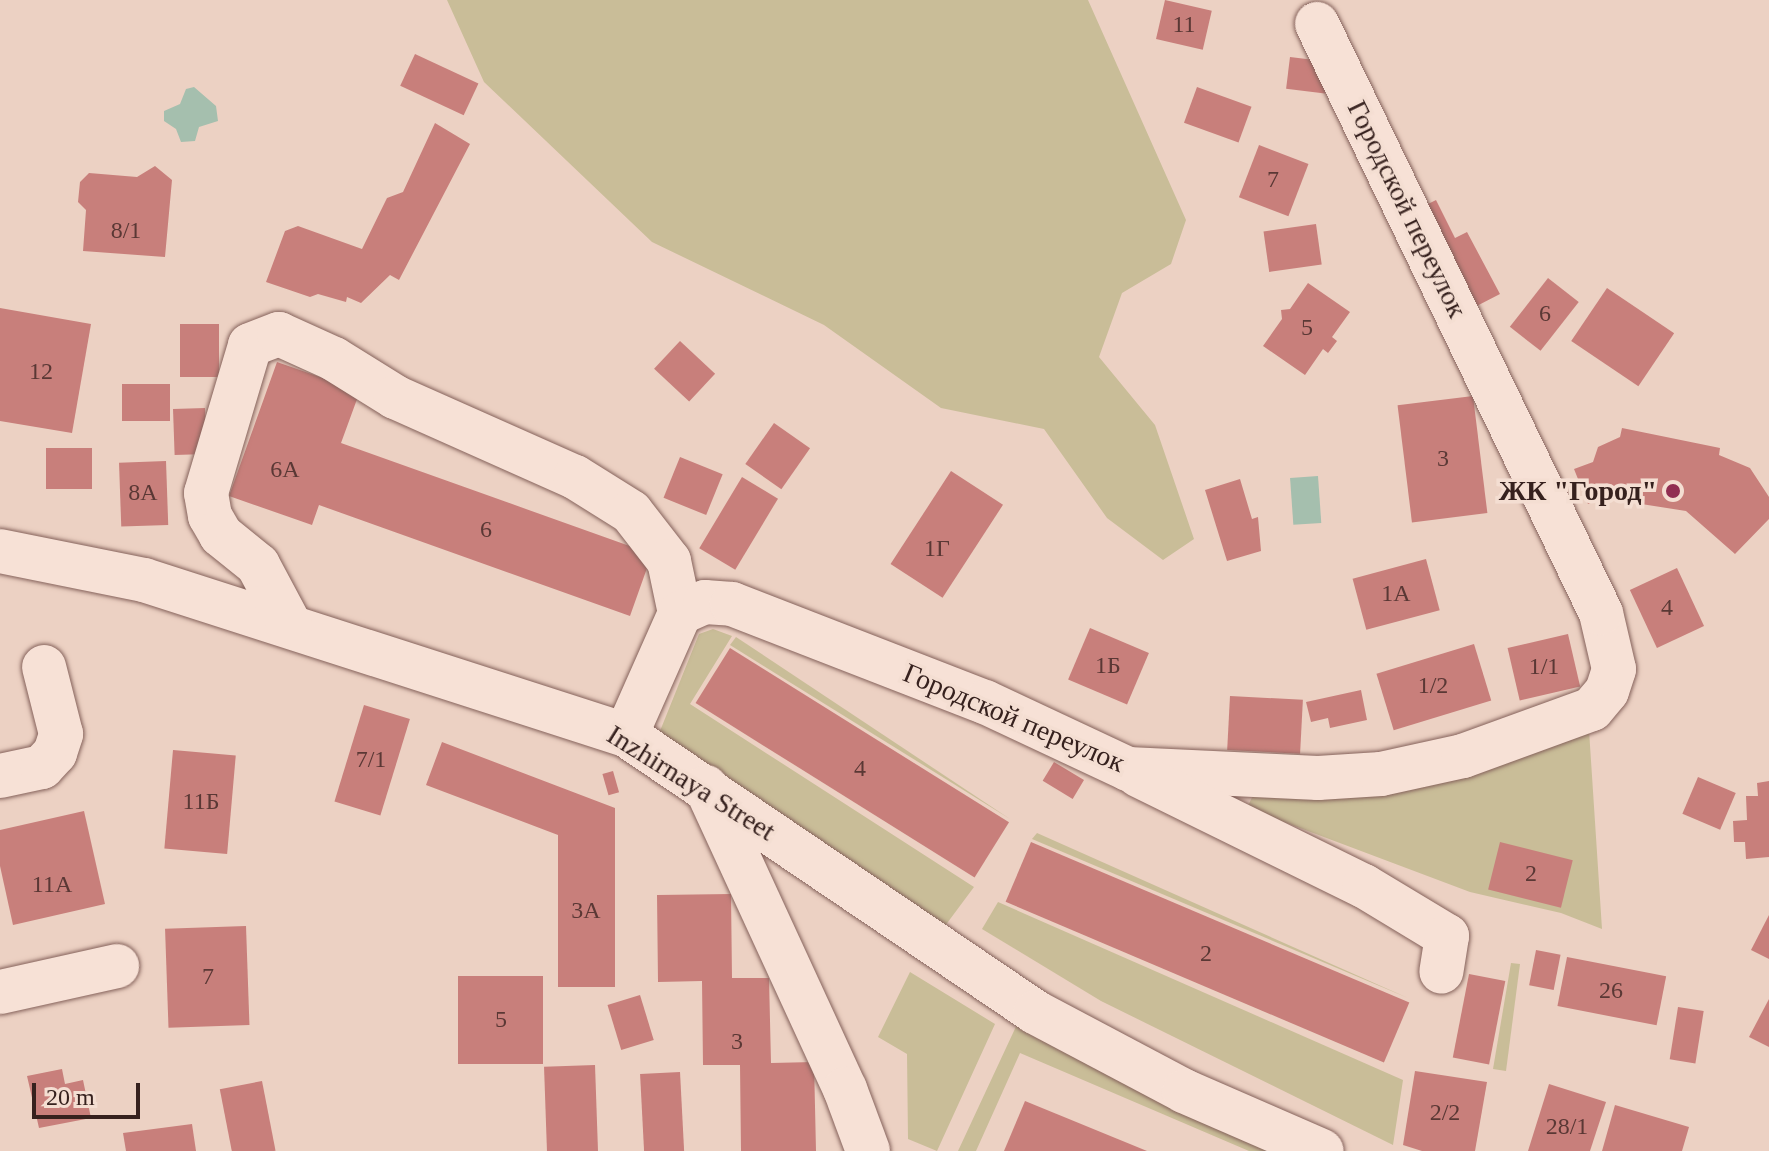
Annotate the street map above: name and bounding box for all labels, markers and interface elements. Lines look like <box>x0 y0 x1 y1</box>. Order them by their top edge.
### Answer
house number: 11 <box>1172 11 1196 39</box>
street label: Городской переулок <box>1340 95 1474 323</box>
house number: 7 <box>1267 166 1279 194</box>
house number: 8/1 <box>111 217 141 245</box>
house number: 6 <box>1539 300 1551 328</box>
house number: 5 <box>1301 314 1313 342</box>
house number: 12 <box>29 358 53 386</box>
house number: 3 <box>1437 445 1449 473</box>
house number: 6А <box>270 456 300 484</box>
place label: ЖК "Город" <box>1499 474 1657 508</box>
house number: 8А <box>128 479 158 507</box>
marker: ЖК "Город" <box>1664 482 1682 500</box>
house number: 6 <box>480 516 492 544</box>
house number: 1Г <box>924 535 950 563</box>
house number: 1А <box>1381 580 1411 608</box>
house number: 4 <box>1661 594 1673 622</box>
house number: 1Б <box>1095 652 1121 680</box>
house number: 1/1 <box>1529 653 1559 681</box>
street label: Городской переулок <box>898 656 1130 780</box>
house number: 1/2 <box>1418 672 1448 700</box>
street label: Inzhirnaya Street <box>601 718 781 848</box>
house number: 7/1 <box>356 746 386 774</box>
house number: 4 <box>854 755 866 783</box>
house number: 11Б <box>183 788 219 816</box>
house number: 2 <box>1525 860 1537 888</box>
house number: 11А <box>32 871 72 899</box>
house number: 3А <box>571 897 601 925</box>
house number: 2 <box>1200 940 1212 968</box>
house number: 7 <box>202 963 214 991</box>
house number: 26 <box>1599 977 1623 1005</box>
house number: 5 <box>495 1006 507 1034</box>
house number: 3 <box>731 1028 743 1056</box>
scale bar <box>36 1067 144 1117</box>
text: 20 m <box>46 1084 95 1110</box>
house number: 2/2 <box>1430 1099 1460 1127</box>
house number: 28/1 <box>1546 1113 1588 1141</box>

